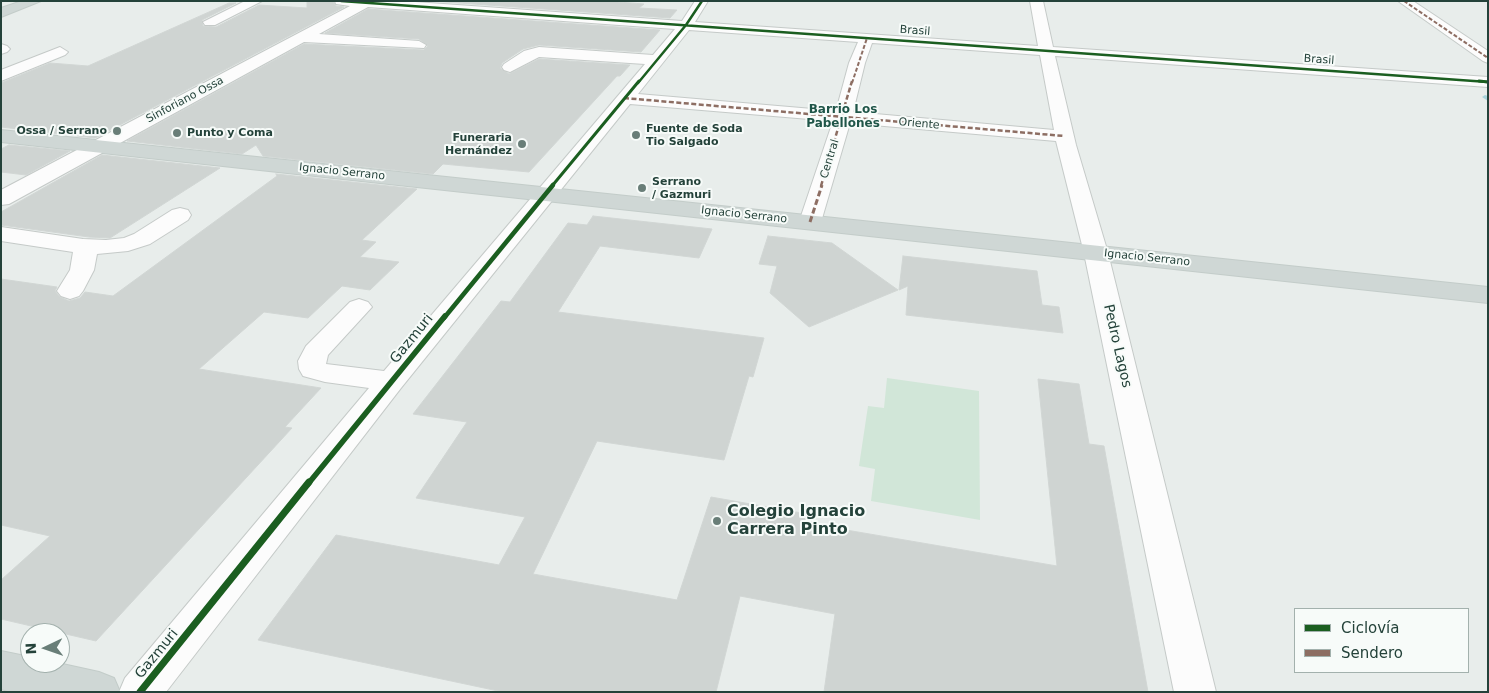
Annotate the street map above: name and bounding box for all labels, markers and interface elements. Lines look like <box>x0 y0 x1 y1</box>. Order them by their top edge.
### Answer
street label: Brasil <box>899 23 931 39</box>
street label: Brasil <box>1303 52 1335 68</box>
street label: Sinforiano Ossa <box>144 74 226 126</box>
district label: Barrio Los Pabellones <box>806 103 880 131</box>
street label: Oriente <box>898 116 940 132</box>
place label: Fuente de Soda Tio Salgado <box>646 122 743 148</box>
place label: Ossa / Serrano <box>16 124 107 138</box>
marker: Ossa / Serrano <box>111 125 123 137</box>
place label: Punto y Coma <box>187 126 273 140</box>
marker: Punto y Coma <box>171 127 183 139</box>
marker: Fuente de Soda Tio Salgado <box>630 129 642 141</box>
place label: Funeraria Hernández <box>445 131 512 157</box>
marker: Funeraria Hernández <box>516 138 528 150</box>
street label: Central <box>818 138 842 180</box>
street label: Ignacio Serrano <box>298 161 386 183</box>
place label: Serrano / Gazmuri <box>652 175 711 201</box>
marker: Serrano / Gazmuri <box>636 182 648 194</box>
street label: Ignacio Serrano <box>700 204 788 226</box>
street label: Ignacio Serrano <box>1103 247 1191 269</box>
street label: Pedro Lagos <box>1099 303 1135 389</box>
street label: Gazmuri <box>387 311 437 367</box>
place label: Colegio Ignacio Carrera Pinto <box>727 502 865 540</box>
marker: Colegio Ignacio Carrera Pinto <box>711 515 723 527</box>
legend <box>1294 608 1469 673</box>
text: Ciclovía <box>1341 619 1399 637</box>
north arrow <box>20 623 70 673</box>
street label: Gazmuri <box>132 626 182 682</box>
text: N <box>23 642 39 655</box>
text: Sendero <box>1341 644 1403 662</box>

